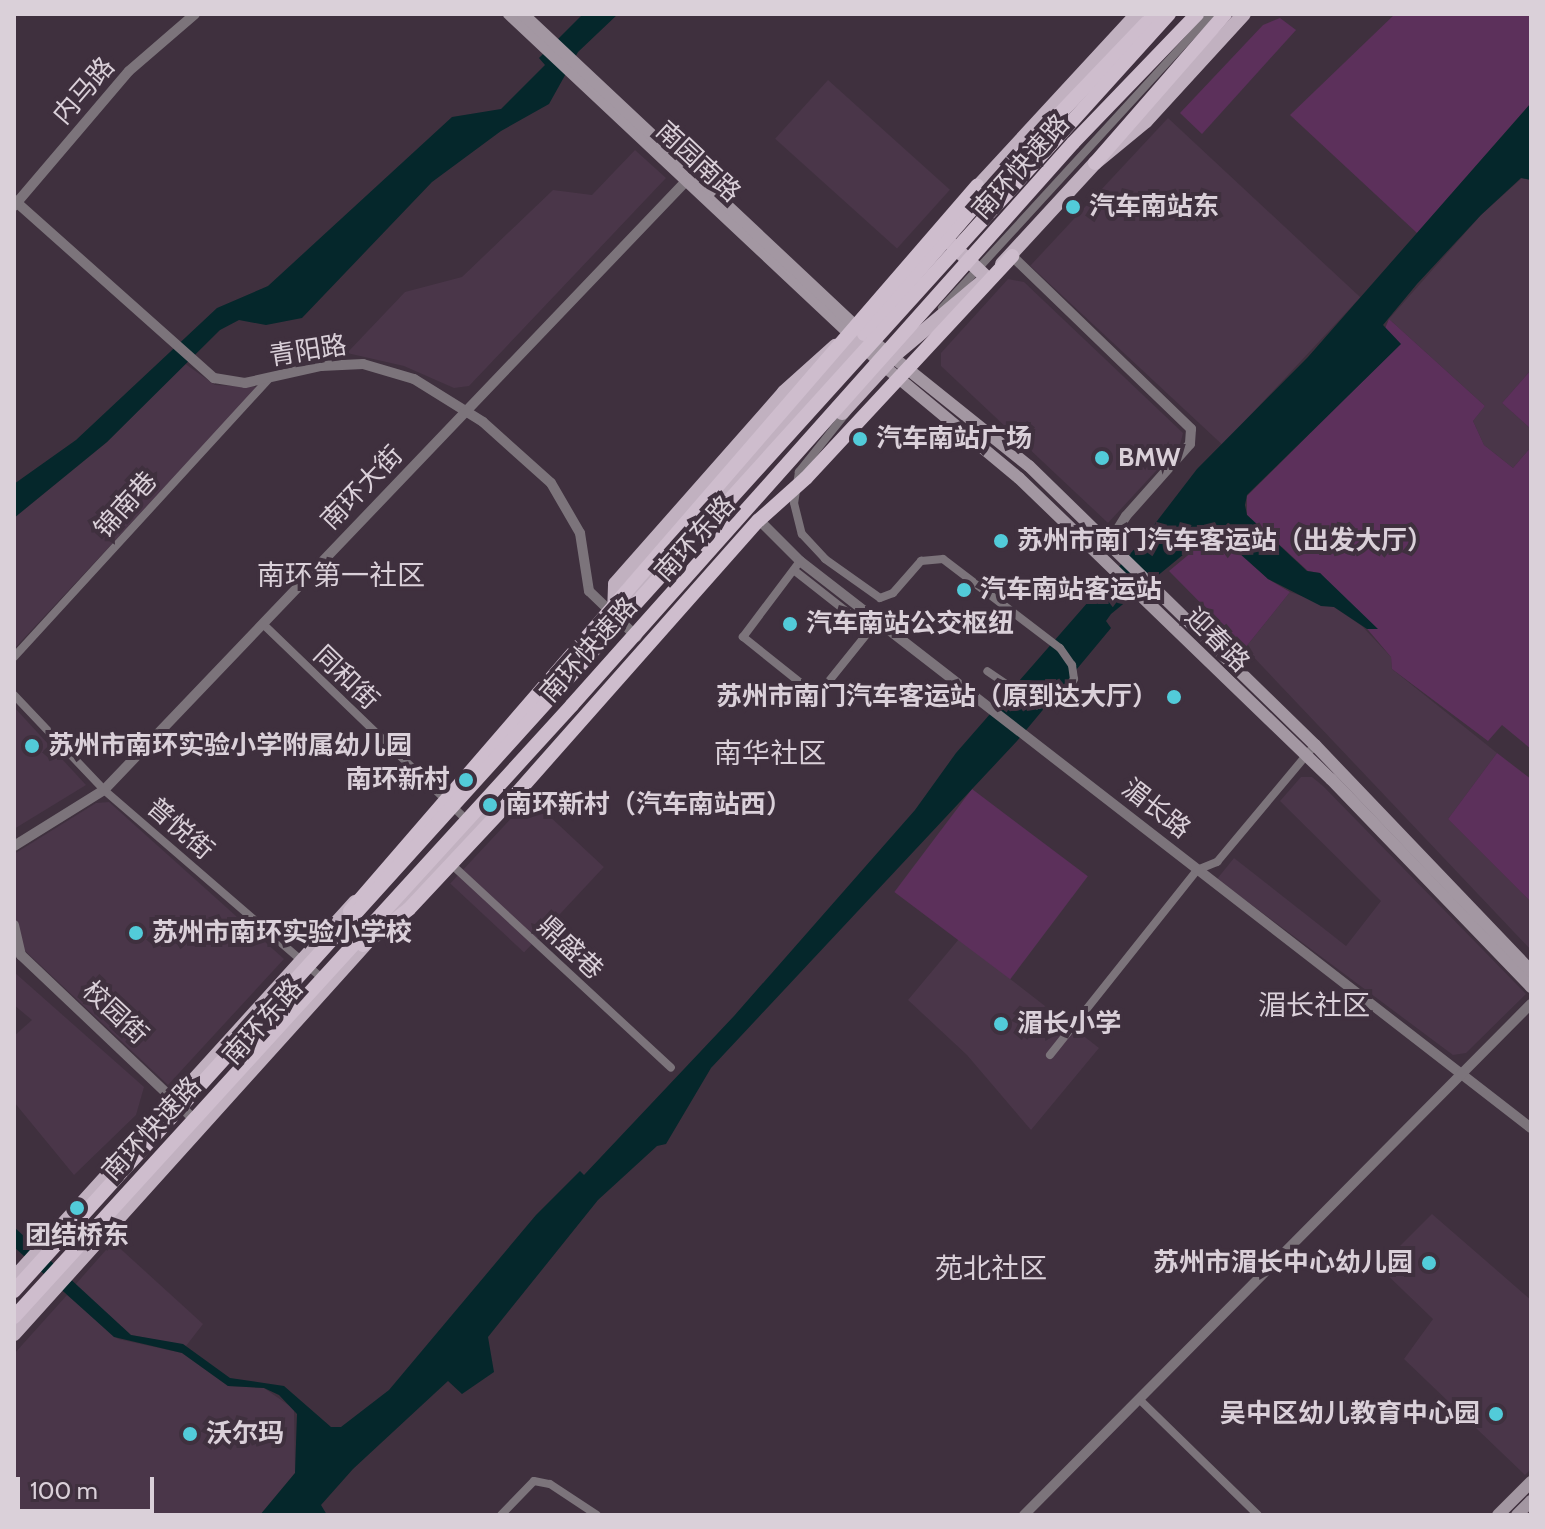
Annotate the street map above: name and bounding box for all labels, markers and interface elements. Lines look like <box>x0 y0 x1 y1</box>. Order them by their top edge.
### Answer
street label: 内马路 <box>47 51 121 131</box>
street label: 南环快速路 <box>966 108 1076 226</box>
street label: 南园南路 <box>649 115 747 209</box>
place label: 汽车南站东 <box>1089 191 1219 223</box>
marker: 汽车南站东 <box>1064 198 1082 216</box>
street label: 青阳路 <box>267 329 349 373</box>
place label: 汽车南站广场 <box>876 423 1032 455</box>
marker: 汽车南站广场 <box>851 430 869 448</box>
street label: 南环大街 <box>315 440 409 536</box>
place label: BMW <box>1118 442 1180 474</box>
marker: BMW <box>1093 449 1111 467</box>
street label: 锦南巷 <box>88 466 164 544</box>
street label: 南环东路 <box>649 490 741 588</box>
place label: 苏州市南门汽车客运站（出发大厅） <box>1017 525 1433 557</box>
marker: 苏州市南门汽车客运站（出发大厅） <box>992 532 1010 550</box>
district label: 南环第一社区 <box>257 558 425 592</box>
place label: 汽车南站客运站 <box>980 574 1162 606</box>
marker: 汽车南站客运站 <box>955 581 973 599</box>
street label: 南环快速路 <box>534 591 644 709</box>
street label: 迎春路 <box>1178 601 1256 679</box>
place label: 汽车南站公交枢纽 <box>806 608 1014 640</box>
marker: 汽车南站公交枢纽 <box>781 615 799 633</box>
street label: 同和街 <box>307 640 385 716</box>
place label: 苏州市南门汽车客运站（原到达大厅） <box>716 681 1158 713</box>
marker: 苏州市南门汽车客运站（原到达大厅） <box>1165 688 1183 706</box>
place label: 苏州市南环实验小学附属幼儿园 <box>48 730 412 762</box>
district label: 南华社区 <box>714 736 826 770</box>
marker: 苏州市南环实验小学附属幼儿园 <box>23 737 41 755</box>
place label: 南环新村 <box>346 764 450 796</box>
marker: 南环新村 <box>457 771 475 789</box>
street label: 湄长路 <box>1116 773 1196 845</box>
place label: 南环新村（汽车南站西） <box>506 789 792 821</box>
street label: 普悦街 <box>140 792 220 866</box>
marker: 南环新村（汽车南站西） <box>481 796 499 814</box>
street label: 鼎盛巷 <box>531 910 609 986</box>
place label: 苏州市南环实验小学校 <box>152 917 412 949</box>
marker: 苏州市南环实验小学校 <box>127 924 145 942</box>
street label: 南环东路 <box>217 973 309 1071</box>
street label: 校园街 <box>76 975 154 1051</box>
district label: 湄长社区 <box>1258 988 1370 1022</box>
place label: 湄长小学 <box>1017 1008 1121 1040</box>
marker: 湄长小学 <box>992 1015 1010 1033</box>
street label: 南环快速路 <box>96 1071 208 1187</box>
marker: 团结桥东 <box>68 1199 86 1217</box>
place label: 团结桥东 <box>25 1220 129 1252</box>
place label: 苏州市湄长中心幼儿园 <box>1153 1247 1413 1279</box>
district label: 苑北社区 <box>935 1251 1047 1285</box>
marker: 苏州市湄长中心幼儿园 <box>1420 1254 1438 1272</box>
place label: 吴中区幼儿教育中心园 <box>1220 1398 1480 1430</box>
marker: 吴中区幼儿教育中心园 <box>1487 1405 1505 1423</box>
place label: 沃尔玛 <box>206 1418 284 1450</box>
marker: 沃尔玛 <box>181 1425 199 1443</box>
scale bar <box>20 1461 158 1511</box>
text: 100 m <box>30 1476 98 1505</box>

